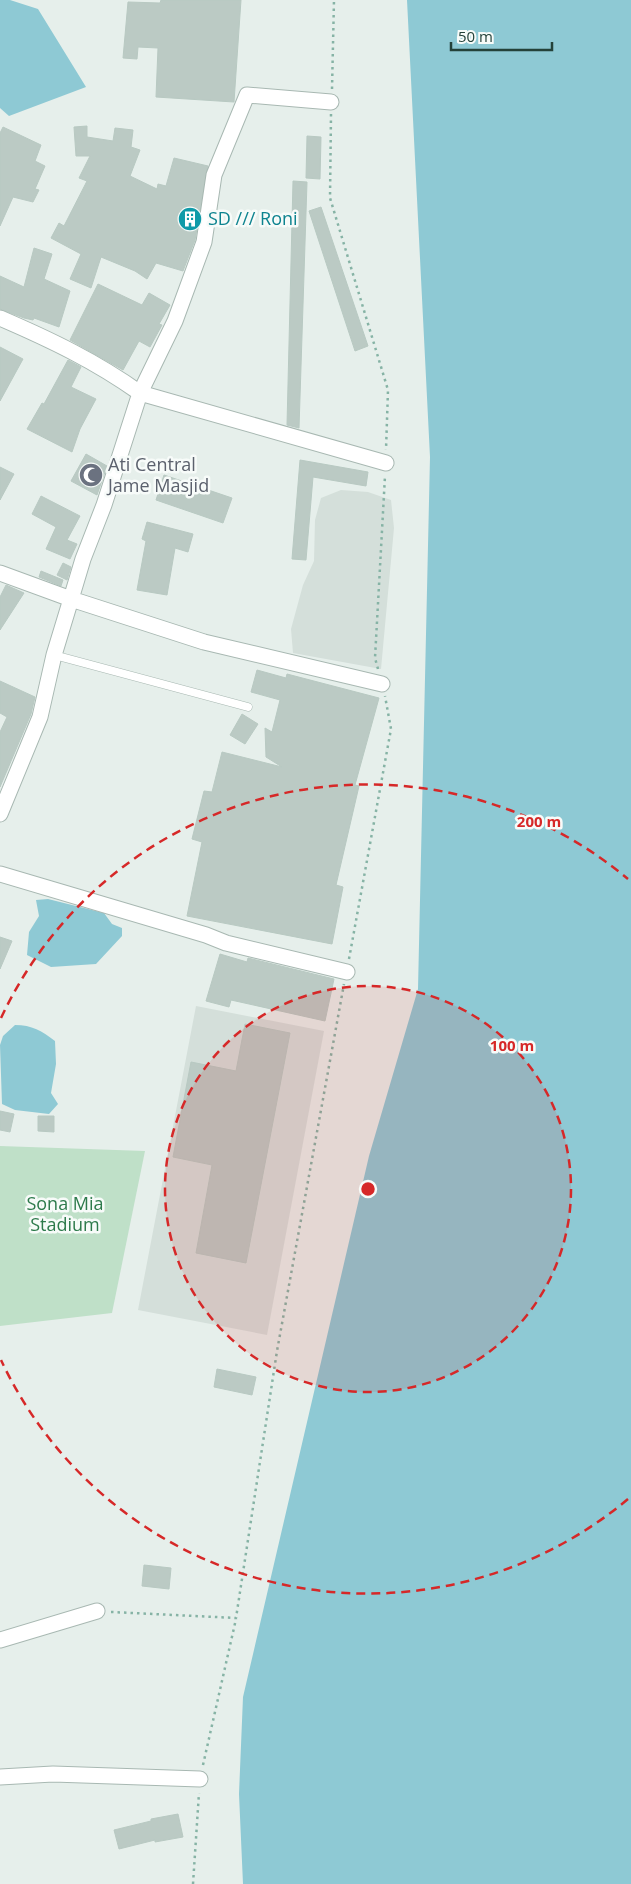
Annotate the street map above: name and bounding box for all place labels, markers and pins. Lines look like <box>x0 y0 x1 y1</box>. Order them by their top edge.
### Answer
building icon: SD /// Roni <box>177 206 203 232</box>
place label: SD /// Roni <box>208 206 298 230</box>
place label: Ati Central Jame Masjid <box>106 452 209 497</box>
mosque icon: Ati Central Jame Masjid <box>78 462 104 488</box>
centre of rings <box>359 1180 377 1198</box>

